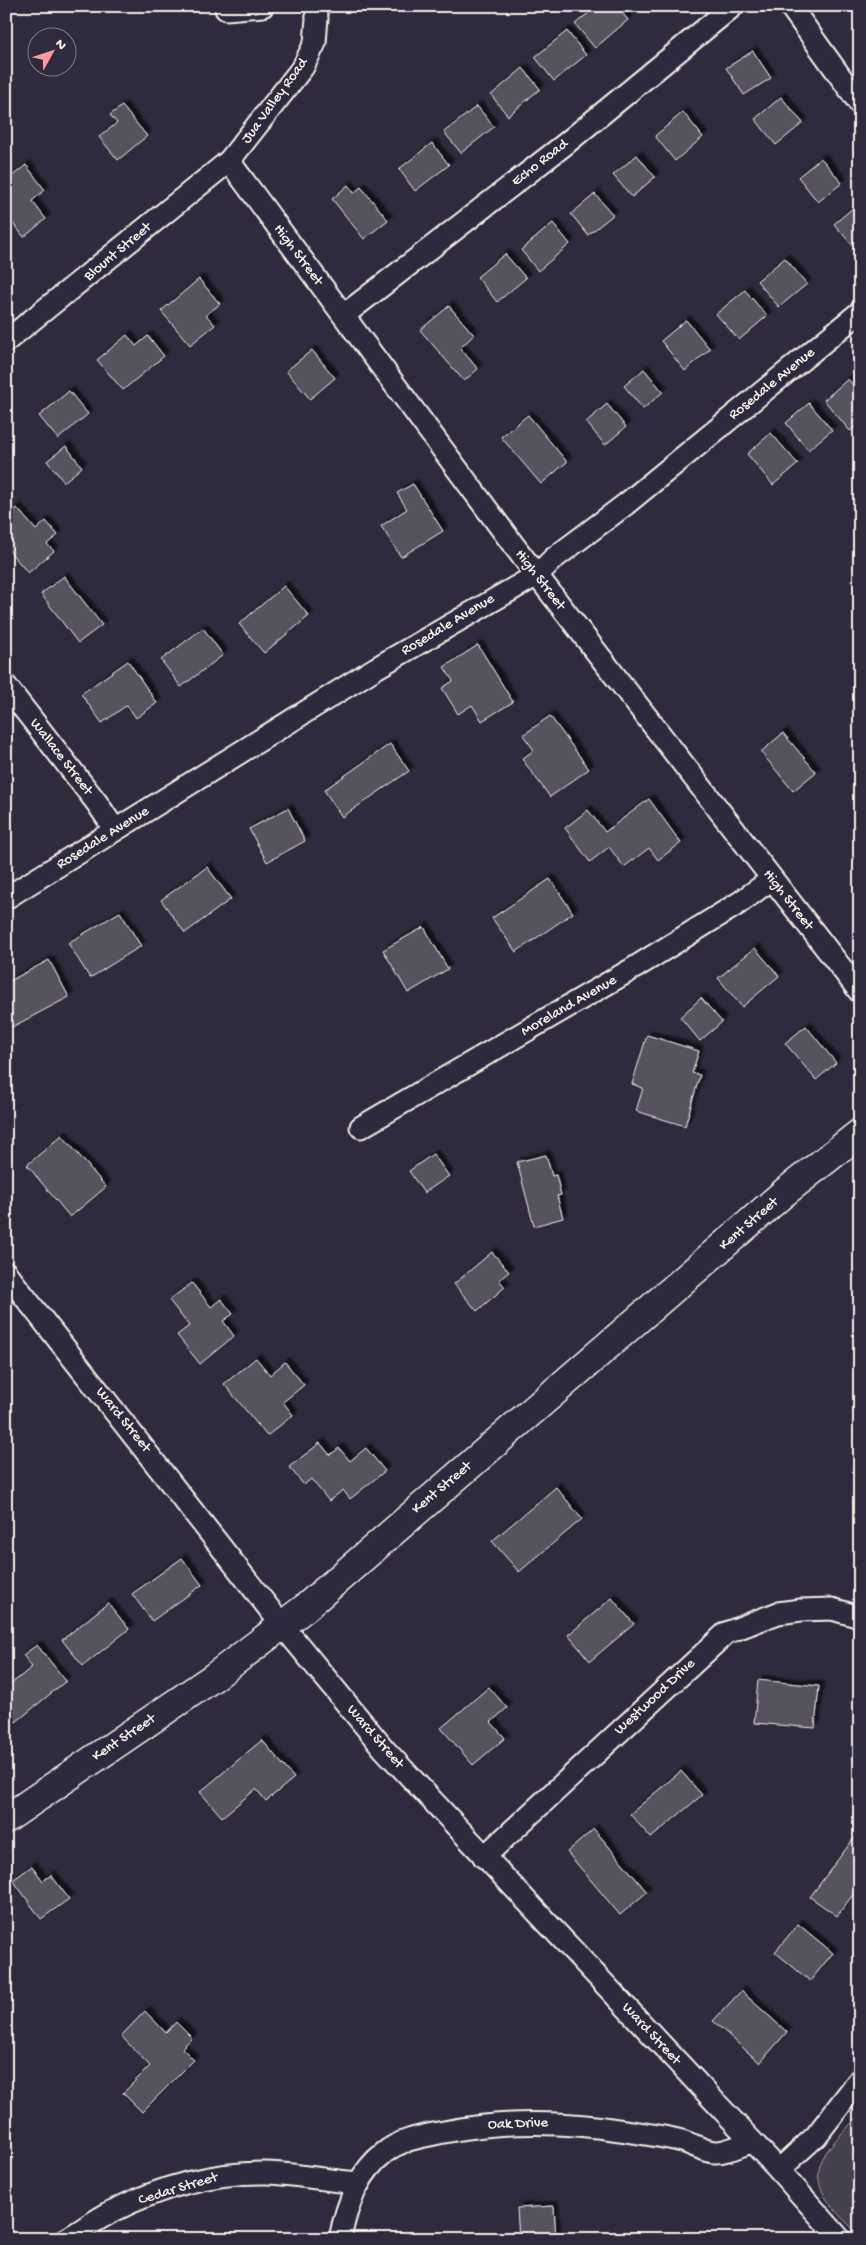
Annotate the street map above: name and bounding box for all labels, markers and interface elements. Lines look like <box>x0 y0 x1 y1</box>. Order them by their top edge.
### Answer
north arrow <box>28 28 78 78</box>
text: N <box>51 36 69 54</box>
street label: Jua Valley Road <box>238 54 313 147</box>
street label: Echo Road <box>508 135 573 191</box>
street label: Blount Street <box>80 217 157 286</box>
street label: High Street <box>269 221 328 291</box>
street label: Rosedale Avenue <box>725 344 819 424</box>
street label: High Street <box>511 546 570 615</box>
street label: Rosedale Avenue <box>398 590 498 660</box>
street label: Wallace Street <box>25 715 98 800</box>
street label: Rosedale Avenue <box>53 802 153 874</box>
street label: High Street <box>759 866 818 935</box>
street label: Moreland Avenue <box>518 971 620 1041</box>
street label: Kent Street <box>716 1192 784 1255</box>
street label: Ward Street <box>91 1384 156 1458</box>
street label: Kent Street <box>408 1457 477 1518</box>
street label: Westwood Drive <box>611 1655 699 1739</box>
street label: Ward Street <box>342 1701 409 1774</box>
street label: Kent Street <box>89 1709 161 1766</box>
street label: Ward Street <box>618 1999 686 2070</box>
street label: Oak Drive <box>488 2114 549 2134</box>
street label: Cedar Street <box>136 2168 222 2210</box>

